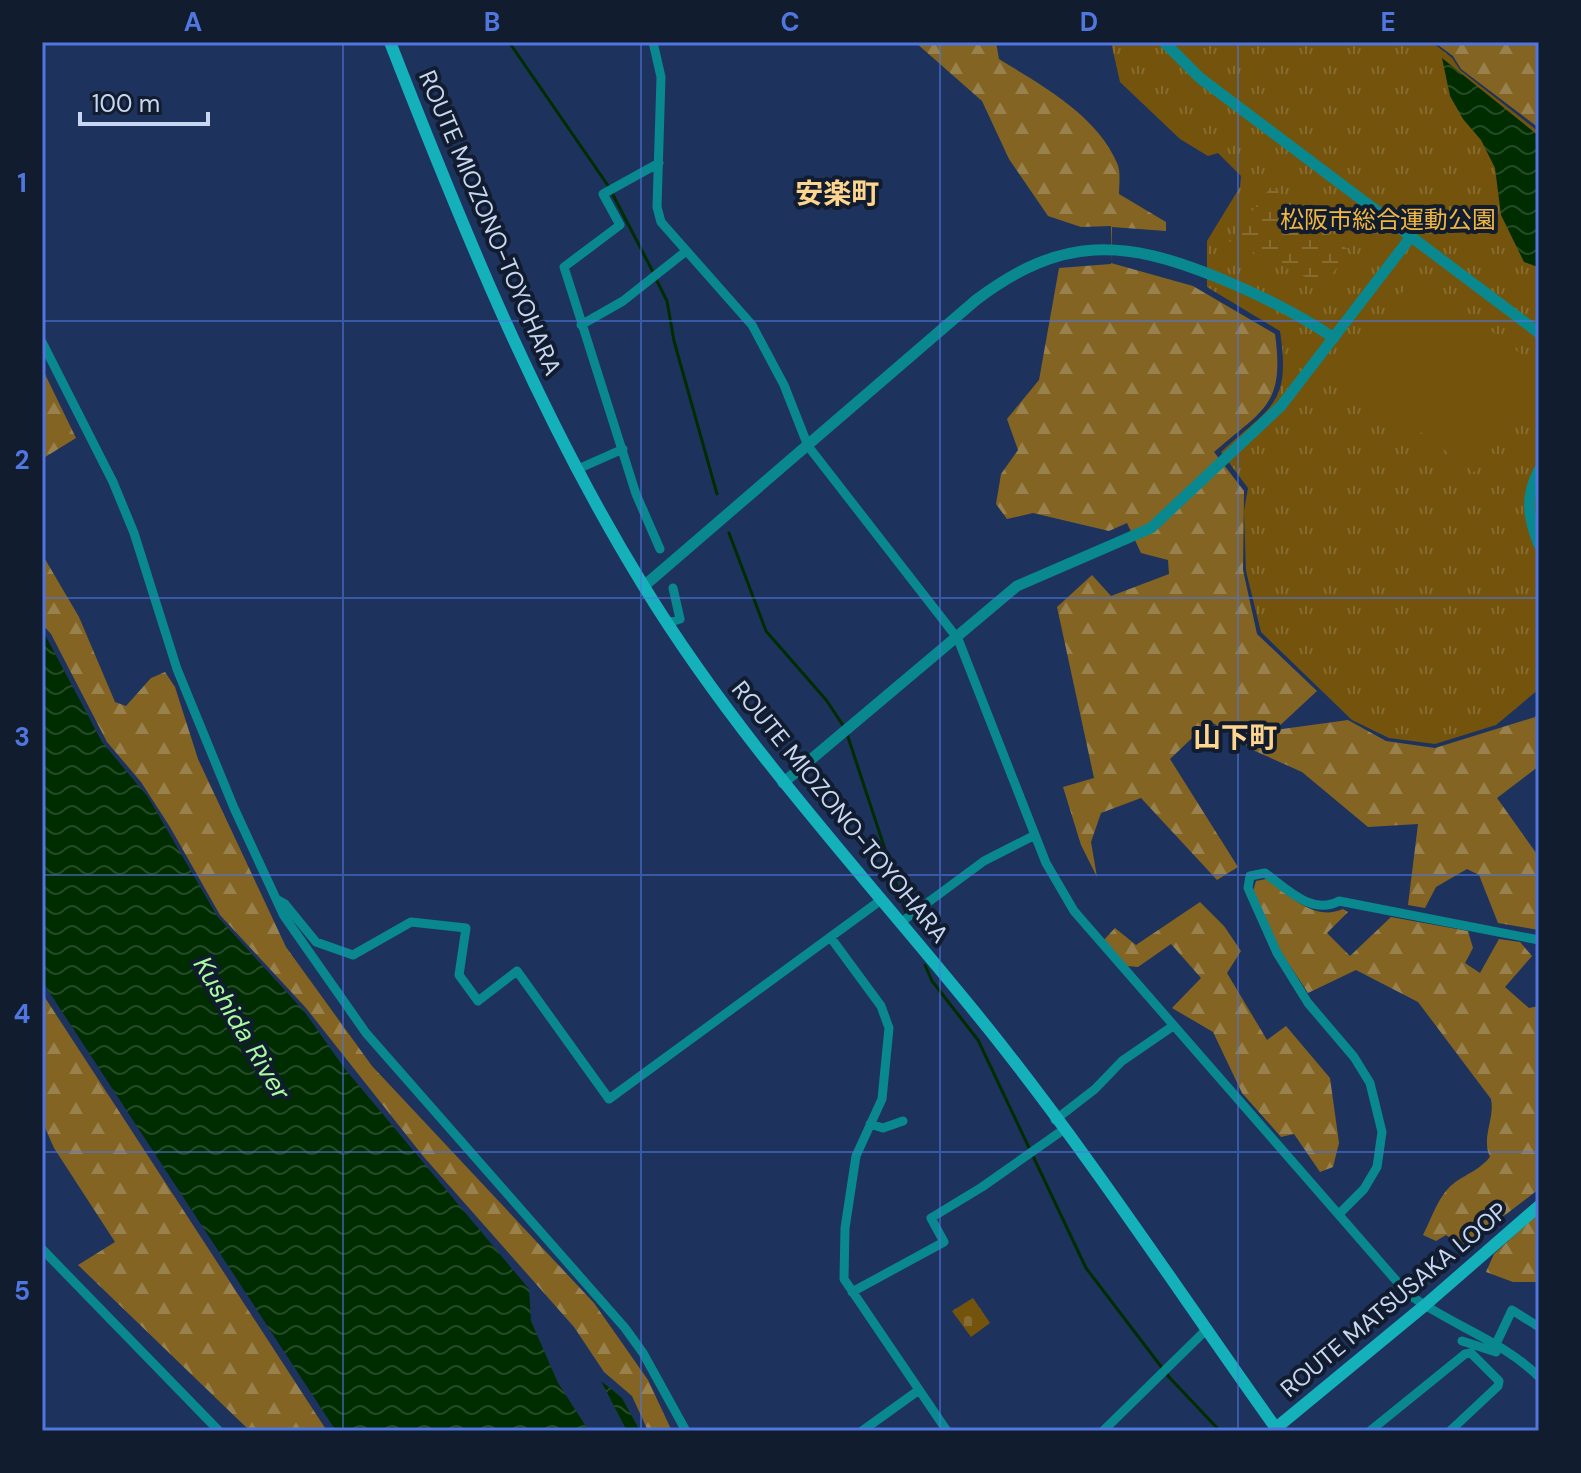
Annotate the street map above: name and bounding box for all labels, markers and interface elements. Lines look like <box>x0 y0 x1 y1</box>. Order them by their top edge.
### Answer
text: A <box>184 5 202 39</box>
text: B <box>484 5 500 39</box>
text: C <box>780 5 800 39</box>
text: D <box>1080 5 1098 39</box>
text: E <box>1380 5 1396 39</box>
street label: ROUTE MIOZONO-TOYOHARA <box>412 66 569 380</box>
scale bar <box>80 76 208 126</box>
text: 100 m <box>92 88 160 119</box>
text: 1 <box>17 166 27 200</box>
district label: 安楽町 <box>795 175 879 212</box>
park label: 松阪市総合運動公園 <box>1280 204 1496 235</box>
text: 2 <box>14 443 30 477</box>
street label: ROUTE MIOZONO-TOYOHARA <box>725 674 956 949</box>
district label: 山下町 <box>1193 719 1277 756</box>
text: 3 <box>14 720 30 754</box>
water label: Kushida River <box>186 950 299 1107</box>
text: 4 <box>14 997 30 1031</box>
street label: ROUTE MATSUSAKA LOOP <box>1274 1195 1514 1404</box>
text: 5 <box>14 1274 30 1308</box>

